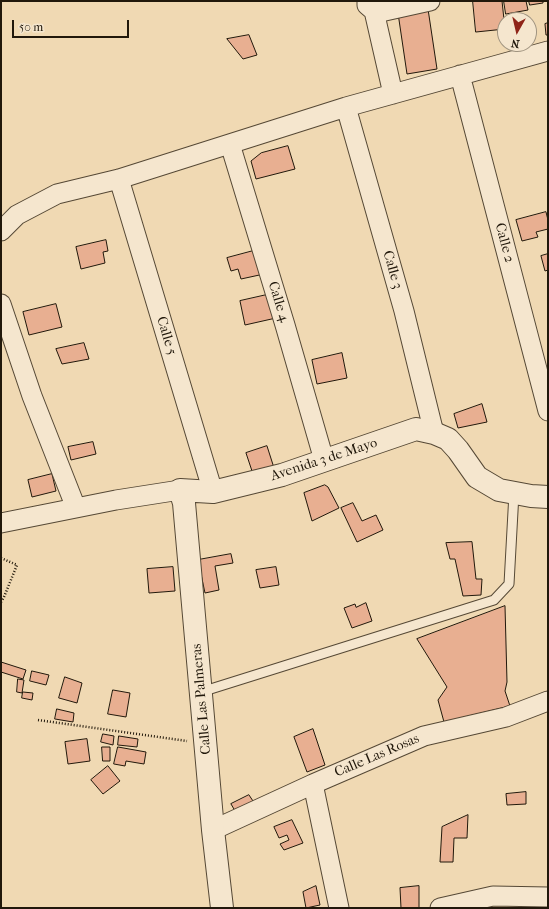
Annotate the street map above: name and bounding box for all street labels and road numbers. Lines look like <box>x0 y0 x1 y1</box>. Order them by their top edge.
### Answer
street label: Calle 2 <box>491 221 517 265</box>
street label: Calle 3 <box>379 249 405 291</box>
street label: Calle 4 <box>264 280 292 324</box>
street label: Calle 5 <box>152 315 180 357</box>
street label: Avenida 3 de Mayo <box>268 435 380 485</box>
street label: Calle Las Palmeras <box>189 643 215 755</box>
street label: Calle Las Rosas <box>332 731 422 781</box>

